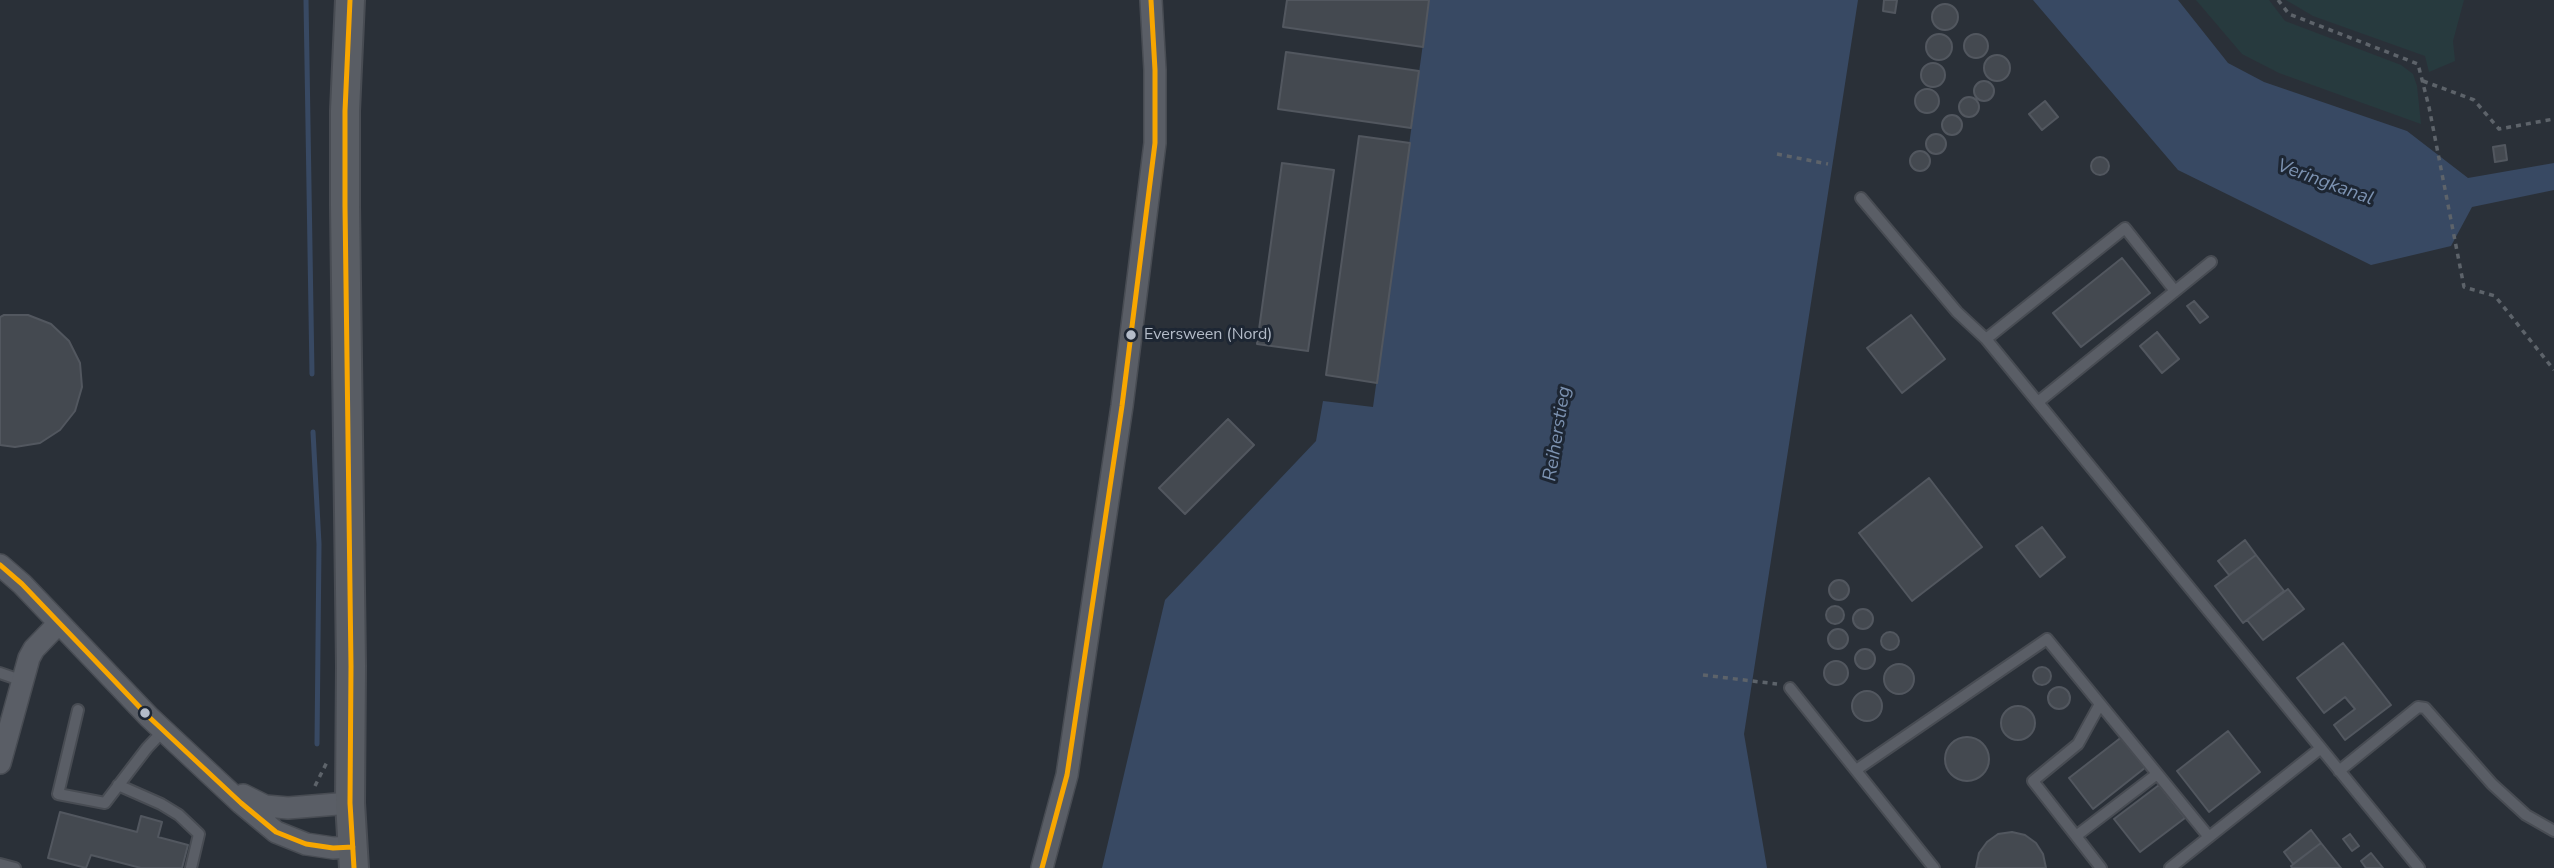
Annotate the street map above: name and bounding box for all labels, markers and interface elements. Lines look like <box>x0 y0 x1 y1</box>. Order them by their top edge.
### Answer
water label: Veringkanal <box>2274 155 2376 211</box>
place label: Eversween (Nord) <box>1144 325 1272 345</box>
marker: Eversween (Nord) <box>1124 328 1138 342</box>
water label: Reiherstieg <box>1539 385 1577 483</box>
unlabelled marker <box>138 706 152 720</box>

